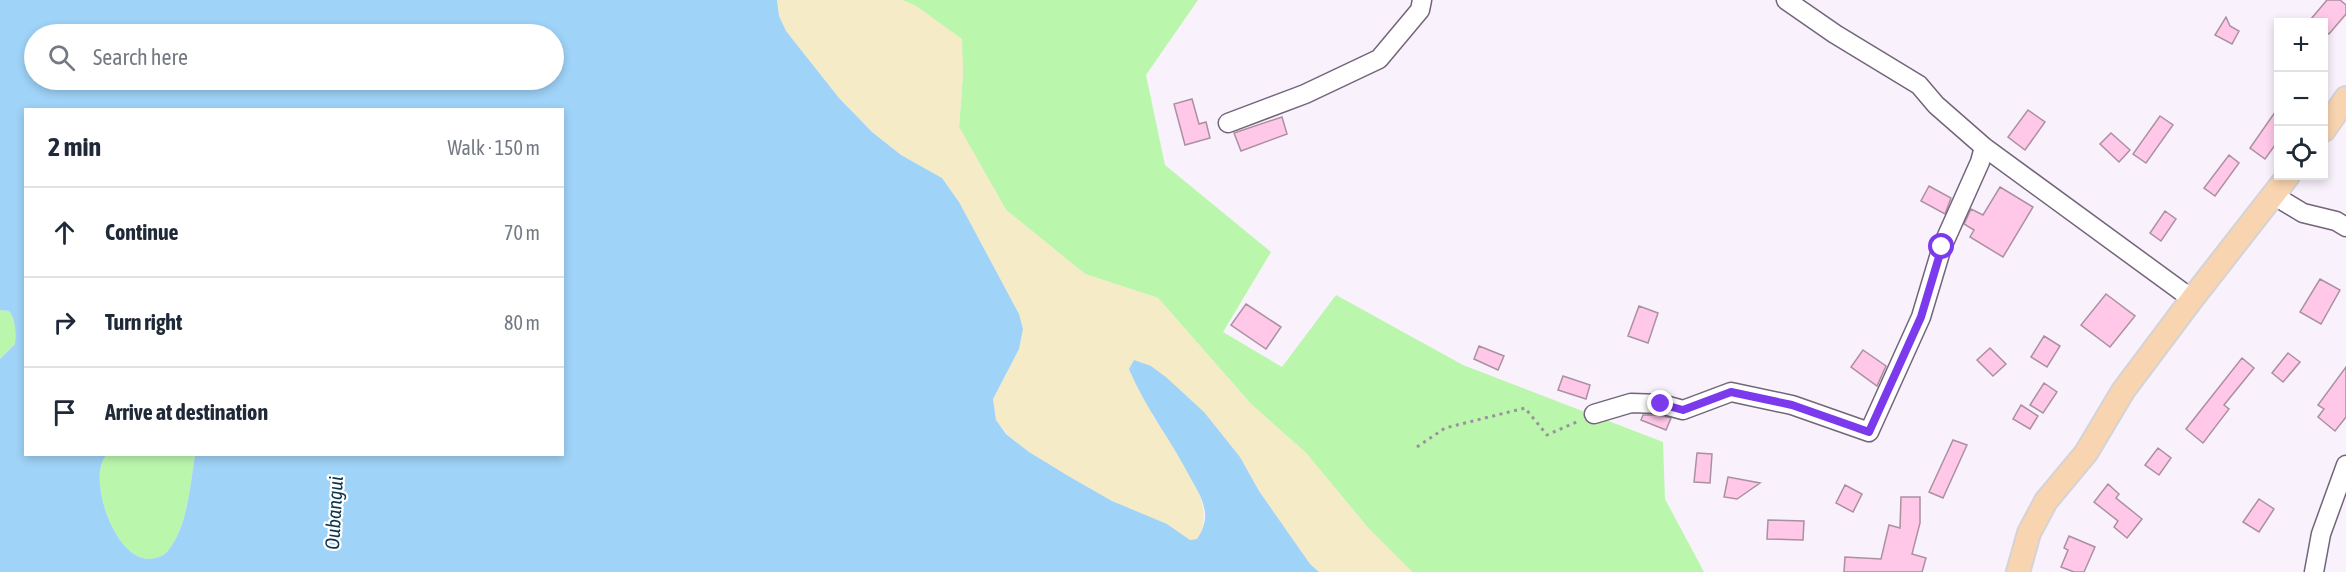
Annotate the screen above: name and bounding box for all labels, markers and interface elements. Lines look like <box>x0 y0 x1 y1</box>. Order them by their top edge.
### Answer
map controls <box>2274 18 2328 180</box>
button: + <box>2274 18 2328 72</box>
search box <box>24 24 564 90</box>
icon: search <box>45 41 78 74</box>
text: Search here <box>93 44 188 70</box>
button: − <box>2274 72 2328 126</box>
button: locate <box>2274 126 2328 180</box>
text: 2 min <box>48 132 101 162</box>
text: Walk · 150 m <box>448 136 540 159</box>
icon: ahead <box>48 216 81 249</box>
text: Continue <box>105 219 179 245</box>
text: 70 m <box>504 221 540 244</box>
route start <box>1928 233 1954 259</box>
icon: right <box>48 306 81 339</box>
text: Turn right <box>105 309 182 335</box>
text: 80 m <box>504 311 540 334</box>
route end <box>1647 390 1673 416</box>
icon: arrive <box>48 396 81 429</box>
text: Arrive at destination <box>105 399 268 425</box>
water label: Oubangui <box>320 475 347 550</box>

